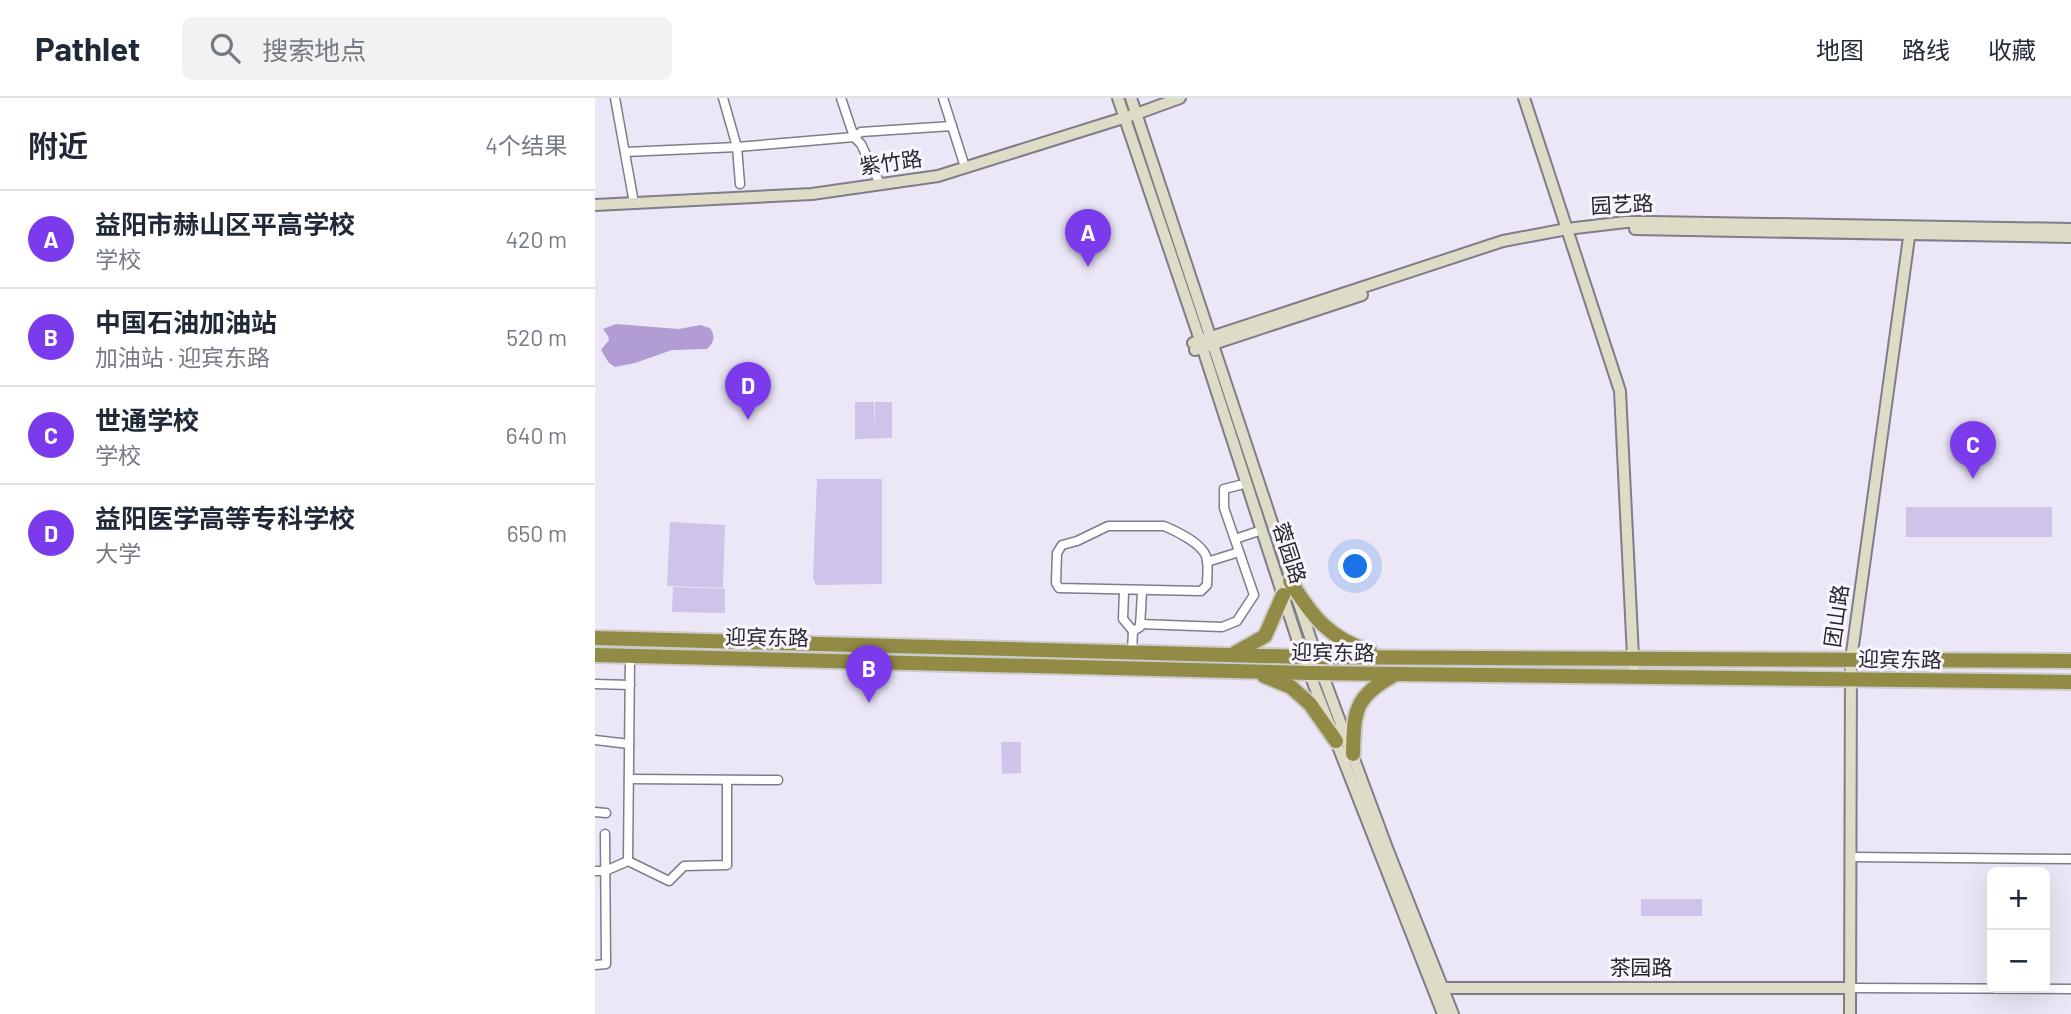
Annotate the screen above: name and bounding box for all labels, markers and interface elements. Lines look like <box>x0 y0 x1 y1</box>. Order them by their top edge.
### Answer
search box <box>182 17 672 80</box>
text: Pathlet <box>35 28 140 68</box>
icon: search <box>206 29 244 67</box>
text: 搜索地点 <box>262 34 366 65</box>
text: 地图 <box>1816 35 1864 64</box>
text: 路线 <box>1902 35 1950 64</box>
text: 收藏 <box>1988 35 2036 64</box>
text: 附近 <box>28 127 88 163</box>
text: 4个结果 <box>485 131 567 159</box>
street label: 紫竹路 <box>858 145 924 178</box>
street label: 园艺路 <box>1590 189 1654 218</box>
text: 益阳市赫山区平高学校 <box>95 208 355 239</box>
pin: A <box>1065 209 1111 267</box>
text: A <box>43 225 59 253</box>
text: 420 m <box>505 225 567 253</box>
text: 学校 <box>95 245 141 273</box>
text: 中国石油加油站 <box>95 306 277 337</box>
text: B <box>44 323 58 351</box>
text: 520 m <box>506 323 567 351</box>
text: 加油站 · 迎宾东路 <box>95 343 270 371</box>
pin: D <box>725 362 771 420</box>
text: 世通学校 <box>95 404 199 435</box>
text: C <box>44 421 58 449</box>
text: 640 m <box>506 421 567 449</box>
pin: C <box>1950 421 1996 479</box>
text: 学校 <box>95 441 141 469</box>
text: 益阳医学高等专科学校 <box>95 502 355 533</box>
text: D <box>44 519 58 547</box>
text: 650 m <box>507 519 567 547</box>
street label: 蓉园路 <box>1269 519 1312 586</box>
text: 大学 <box>95 539 141 567</box>
your location <box>1338 549 1372 583</box>
street label: 团山路 <box>1819 583 1852 649</box>
street label: 迎宾东路 <box>725 623 809 650</box>
street label: 迎宾东路 <box>1291 638 1375 665</box>
pin: B <box>846 645 892 703</box>
street label: 迎宾东路 <box>1858 645 1942 672</box>
map controls <box>1987 867 2050 993</box>
button: + <box>1987 867 2050 930</box>
button: − <box>1987 930 2050 993</box>
street label: 茶园路 <box>1610 954 1673 979</box>

